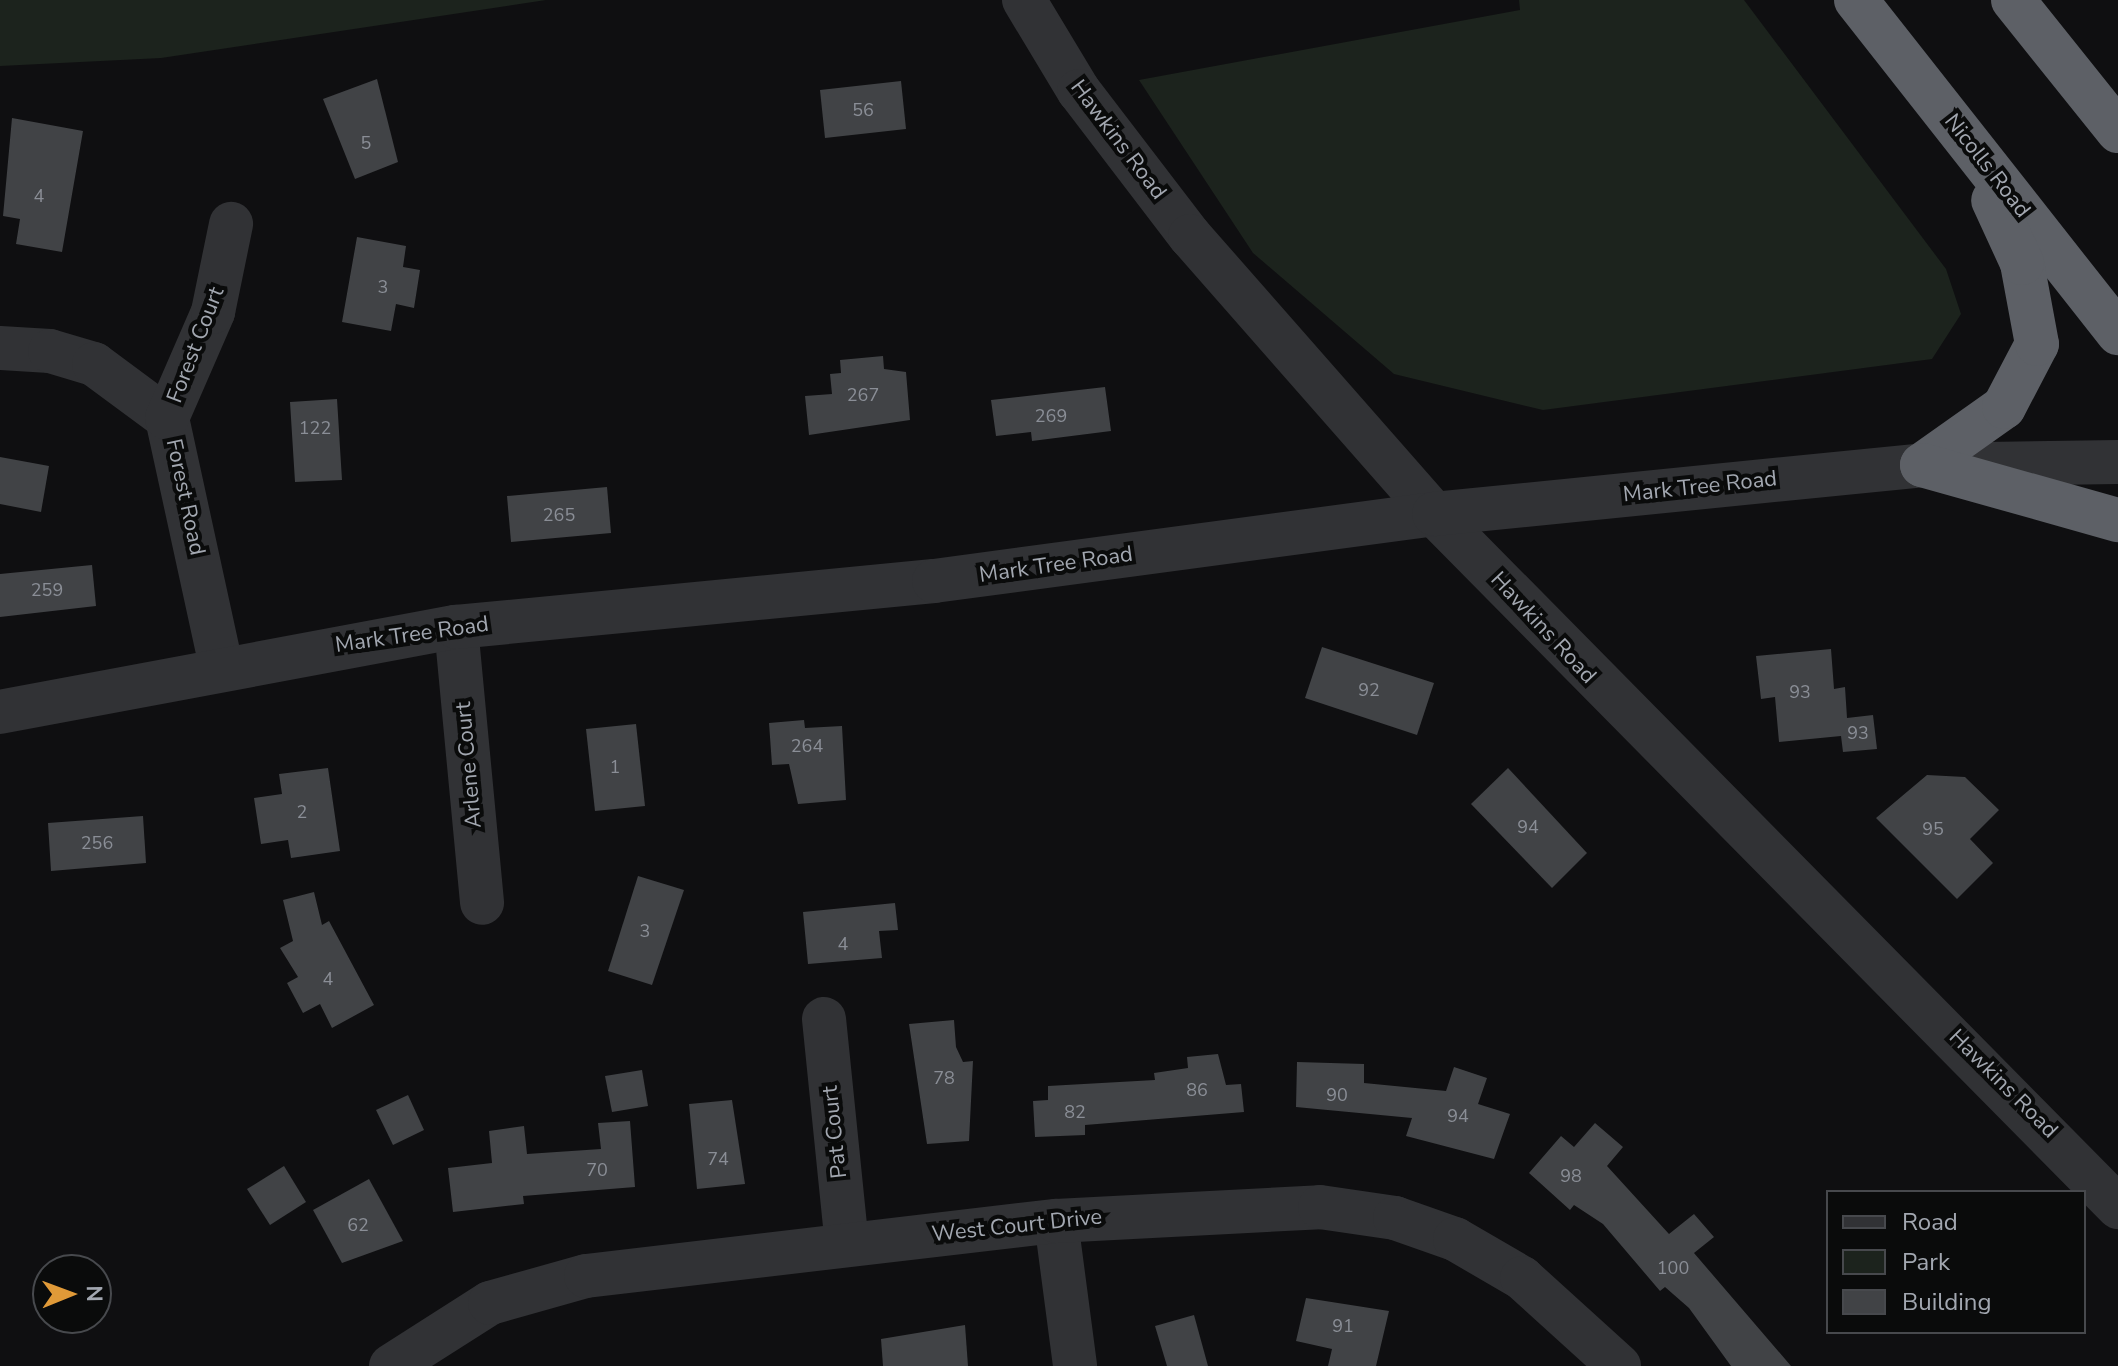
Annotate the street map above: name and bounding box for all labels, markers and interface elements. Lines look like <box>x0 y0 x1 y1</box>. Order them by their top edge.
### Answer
street label: Hawkins Road <box>1064 75 1172 205</box>
house number: 56 <box>852 99 874 121</box>
street label: Nicolls Road <box>1938 109 2036 223</box>
house number: 5 <box>361 132 371 154</box>
house number: 4 <box>34 185 44 207</box>
house number: 3 <box>378 276 388 298</box>
street label: Forest Court <box>162 283 230 407</box>
house number: 267 <box>847 384 879 406</box>
house number: 269 <box>1035 405 1067 427</box>
house number: 122 <box>299 417 331 439</box>
street label: Forest Road <box>160 436 210 558</box>
street label: Mark Tree Road <box>1622 466 1778 508</box>
house number: 265 <box>543 504 575 526</box>
street label: Mark Tree Road <box>978 541 1134 589</box>
street label: Hawkins Road <box>1485 567 1601 689</box>
house number: 259 <box>31 579 63 601</box>
street label: Mark Tree Road <box>334 611 490 659</box>
house number: 92 <box>1358 679 1380 701</box>
house number: 93 <box>1789 681 1811 703</box>
street label: Arlene Court <box>450 701 488 829</box>
house number: 93 <box>1847 722 1869 744</box>
house number: 264 <box>791 735 823 757</box>
house number: 1 <box>610 756 620 778</box>
house number: 2 <box>297 801 307 823</box>
house number: 94 <box>1517 816 1539 838</box>
house number: 95 <box>1922 818 1944 840</box>
house number: 256 <box>81 832 113 854</box>
house number: 3 <box>640 920 650 942</box>
house number: 4 <box>838 933 848 955</box>
house number: 4 <box>323 968 333 990</box>
street label: Hawkins Road <box>1943 1024 2063 1144</box>
house number: 78 <box>933 1067 955 1089</box>
house number: 86 <box>1186 1079 1208 1101</box>
street label: Pat Court <box>817 1084 853 1180</box>
house number: 90 <box>1326 1084 1348 1106</box>
house number: 82 <box>1064 1101 1086 1123</box>
house number: 94 <box>1447 1105 1469 1127</box>
house number: 74 <box>707 1148 729 1170</box>
house number: 70 <box>586 1159 608 1181</box>
house number: 98 <box>1560 1165 1582 1187</box>
legend <box>1826 1190 2086 1334</box>
street label: West Court Drive <box>931 1204 1103 1248</box>
text: Road <box>1902 1206 1958 1238</box>
house number: 62 <box>347 1214 369 1236</box>
text: Park <box>1902 1246 1950 1278</box>
north arrow <box>32 1254 112 1334</box>
house number: 100 <box>1657 1257 1689 1279</box>
text: N <box>79 1285 109 1302</box>
text: Building <box>1902 1286 1992 1318</box>
house number: 91 <box>1332 1315 1354 1337</box>

